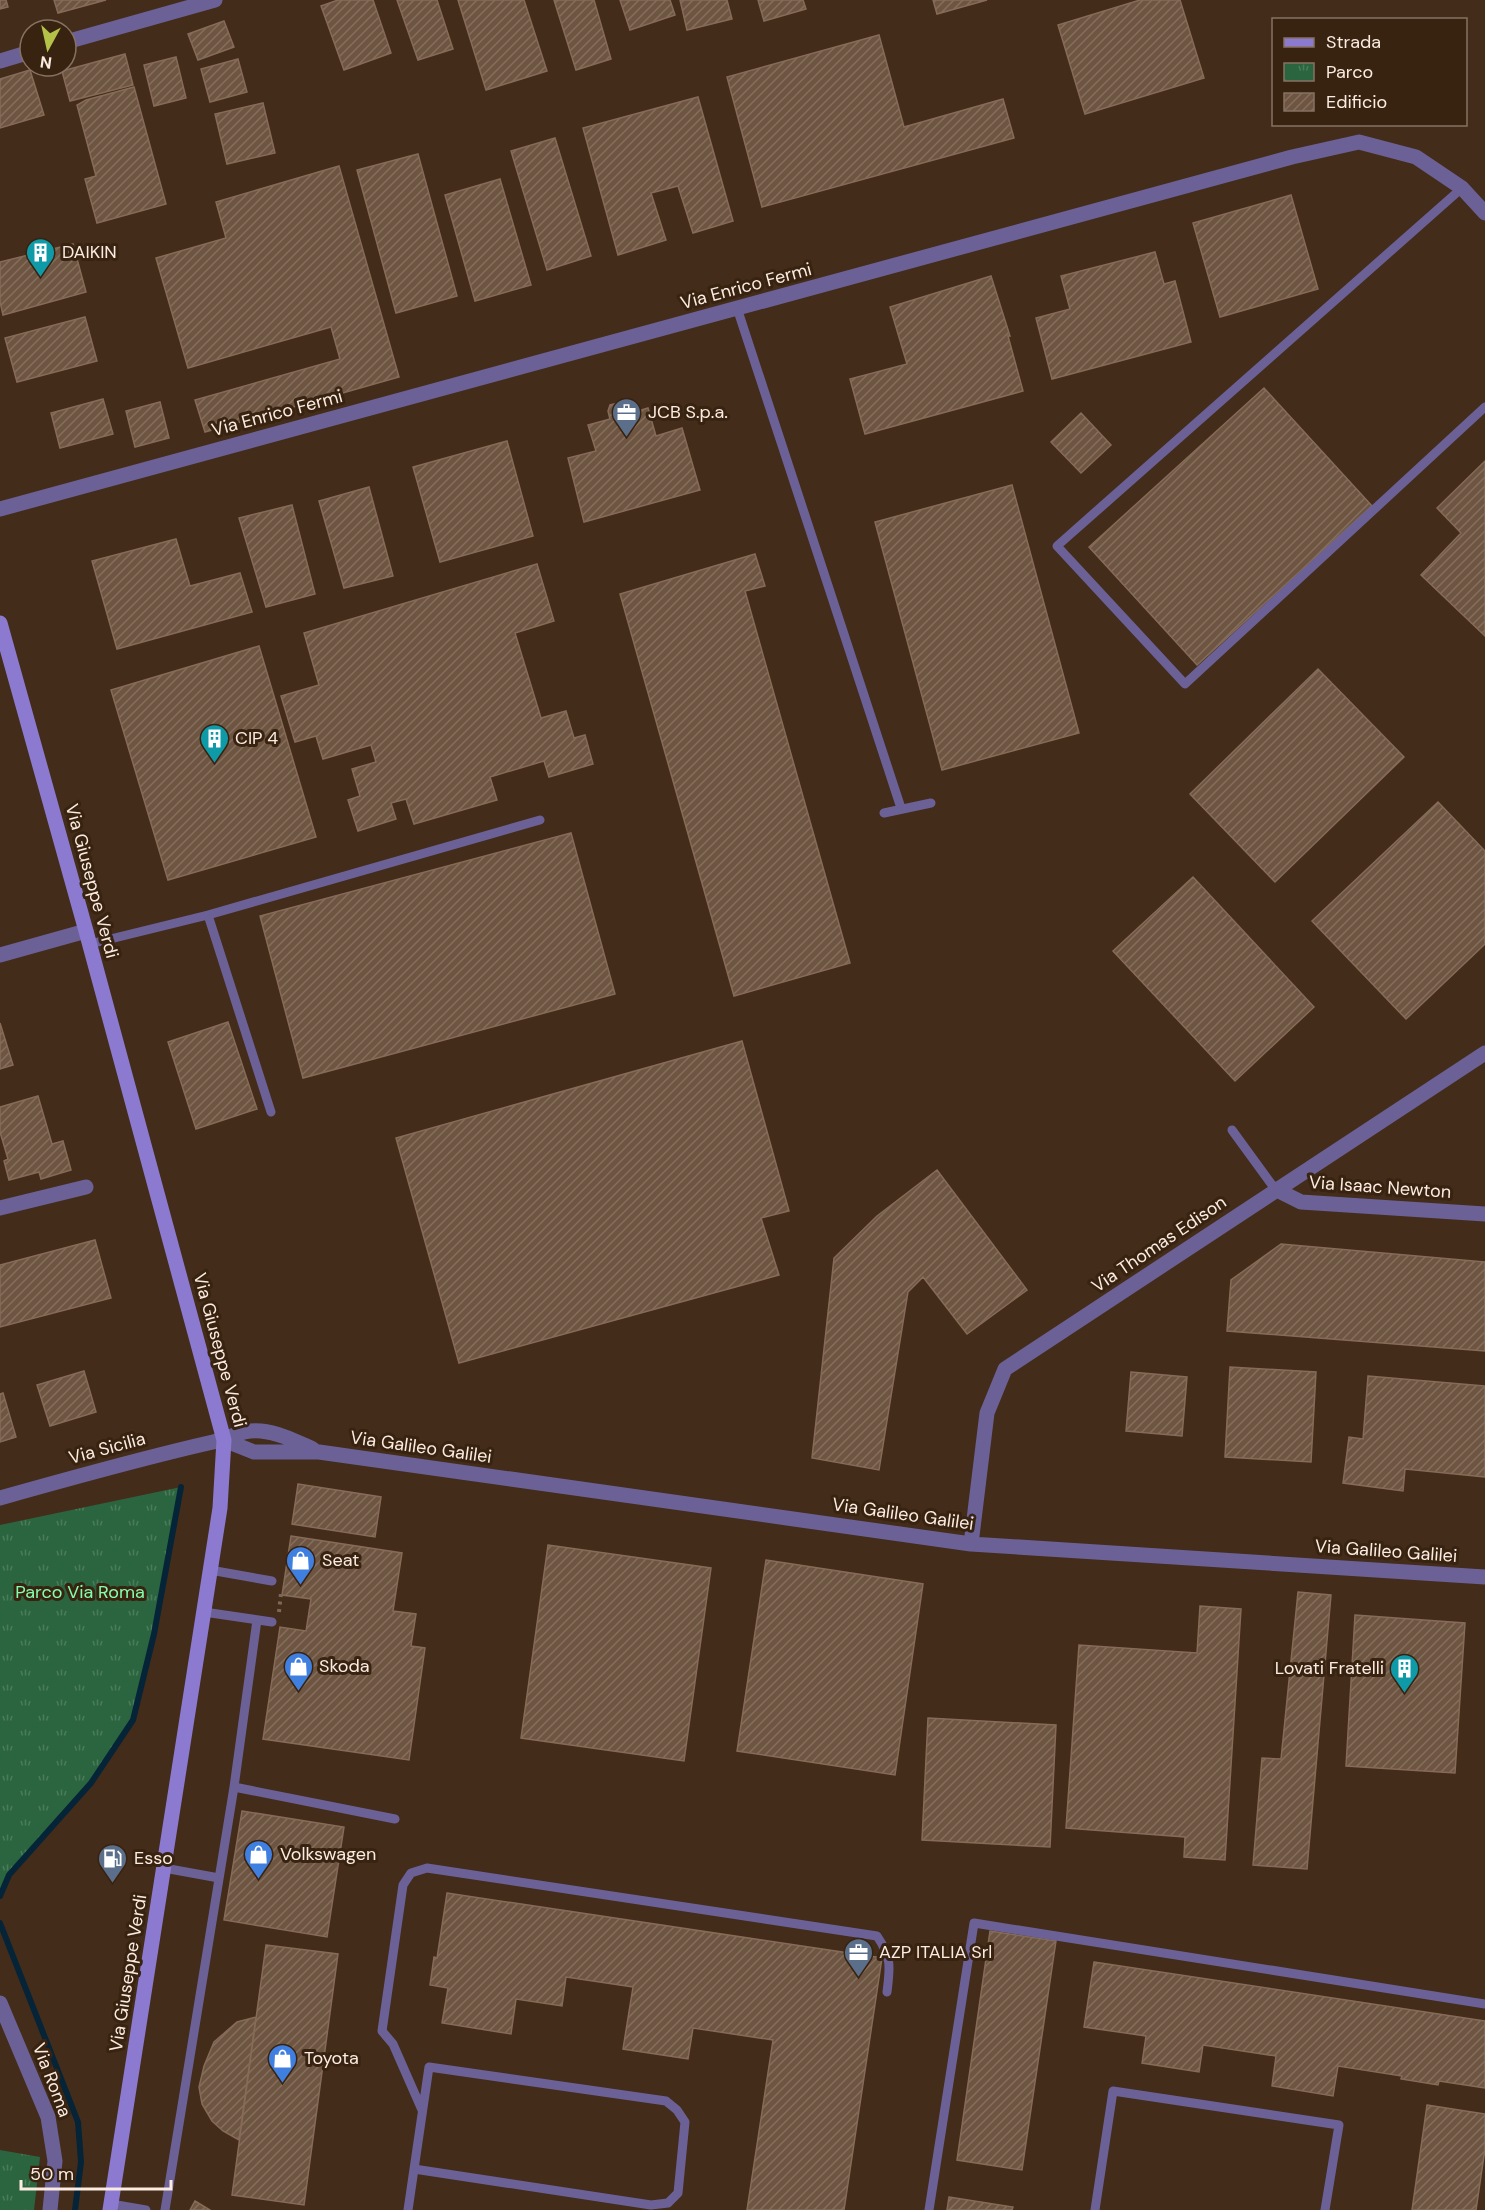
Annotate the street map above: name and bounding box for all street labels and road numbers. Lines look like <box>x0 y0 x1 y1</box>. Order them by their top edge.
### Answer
street label: Via Enrico Fermi <box>678 257 814 315</box>
street label: Via Enrico Fermi <box>209 384 345 442</box>
street label: Via Giuseppe Verdi <box>60 801 124 961</box>
street label: Via Isaac Newton <box>1308 1170 1452 1204</box>
street label: Via Thomas Edison <box>1087 1190 1231 1298</box>
street label: Via Giuseppe Verdi <box>188 1270 252 1430</box>
street label: Via Galileo Galilei <box>349 1425 493 1469</box>
street label: Via Sicilia <box>66 1426 148 1470</box>
street label: Via Galileo Galilei <box>831 1492 975 1536</box>
street label: Via Galileo Galilei <box>1314 1534 1458 1568</box>
street label: Via Giuseppe Verdi <box>104 1893 152 2053</box>
street label: Via Roma <box>27 2039 77 2121</box>

